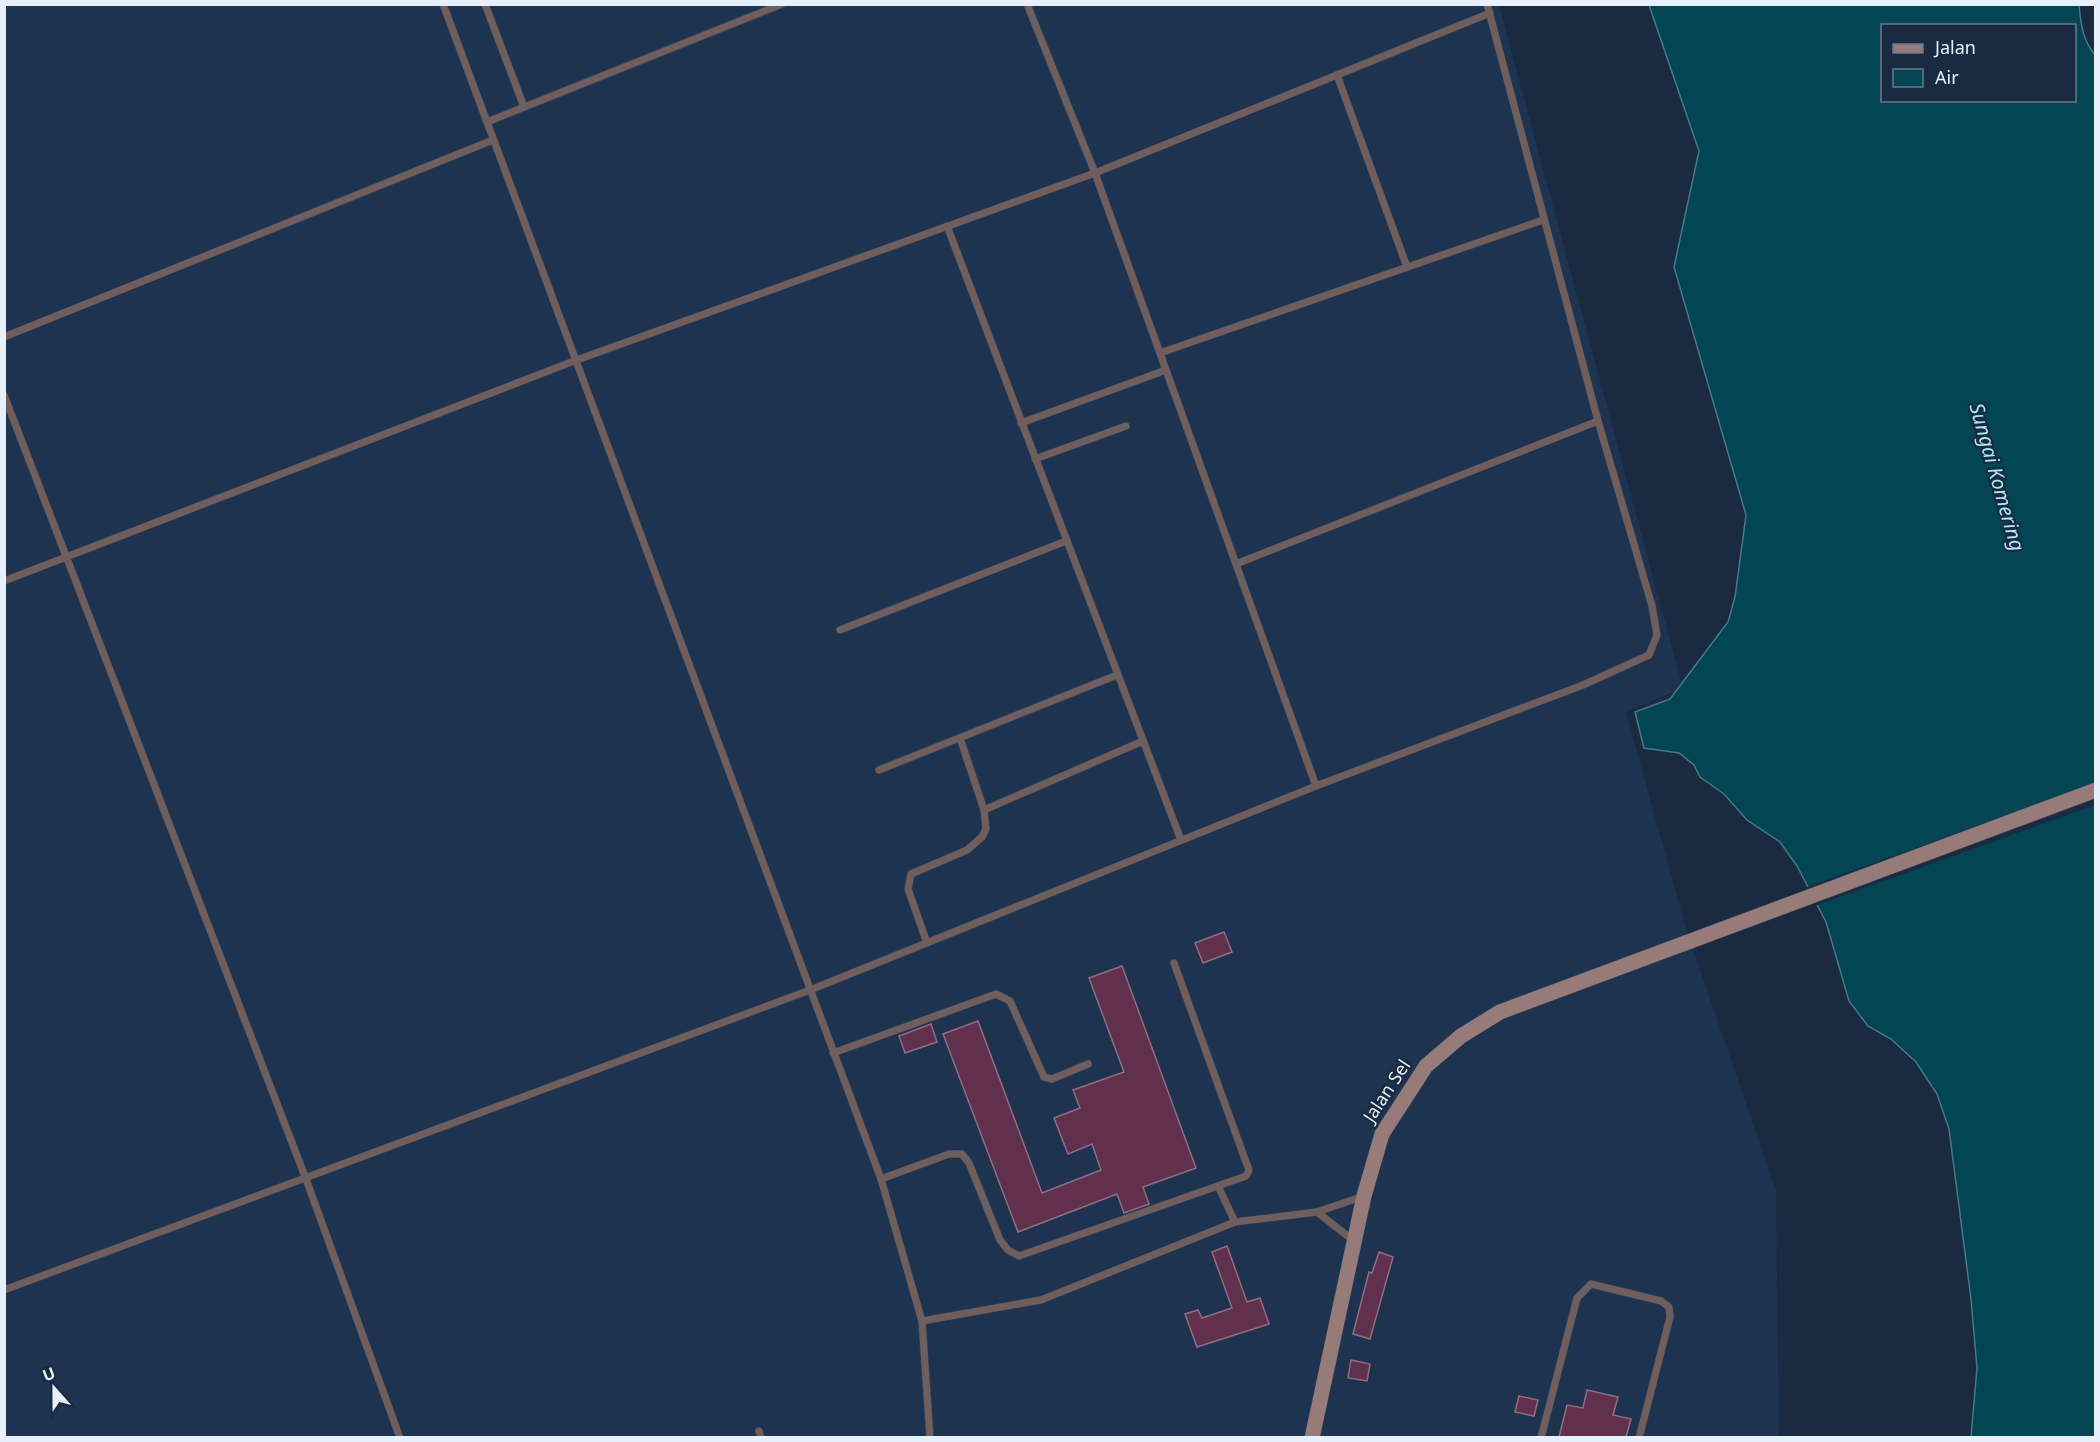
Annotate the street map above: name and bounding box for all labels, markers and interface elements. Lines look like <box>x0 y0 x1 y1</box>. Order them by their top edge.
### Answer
legend <box>1881 24 2076 102</box>
text: Jalan <box>1933 35 1976 59</box>
text: Air <box>1935 65 1959 89</box>
water label: Sungai Komering <box>1963 400 2032 554</box>
street label: Jalan Sel <box>1356 1054 1415 1128</box>
north arrow <box>24 1358 84 1418</box>
text: U <box>39 1362 58 1386</box>

